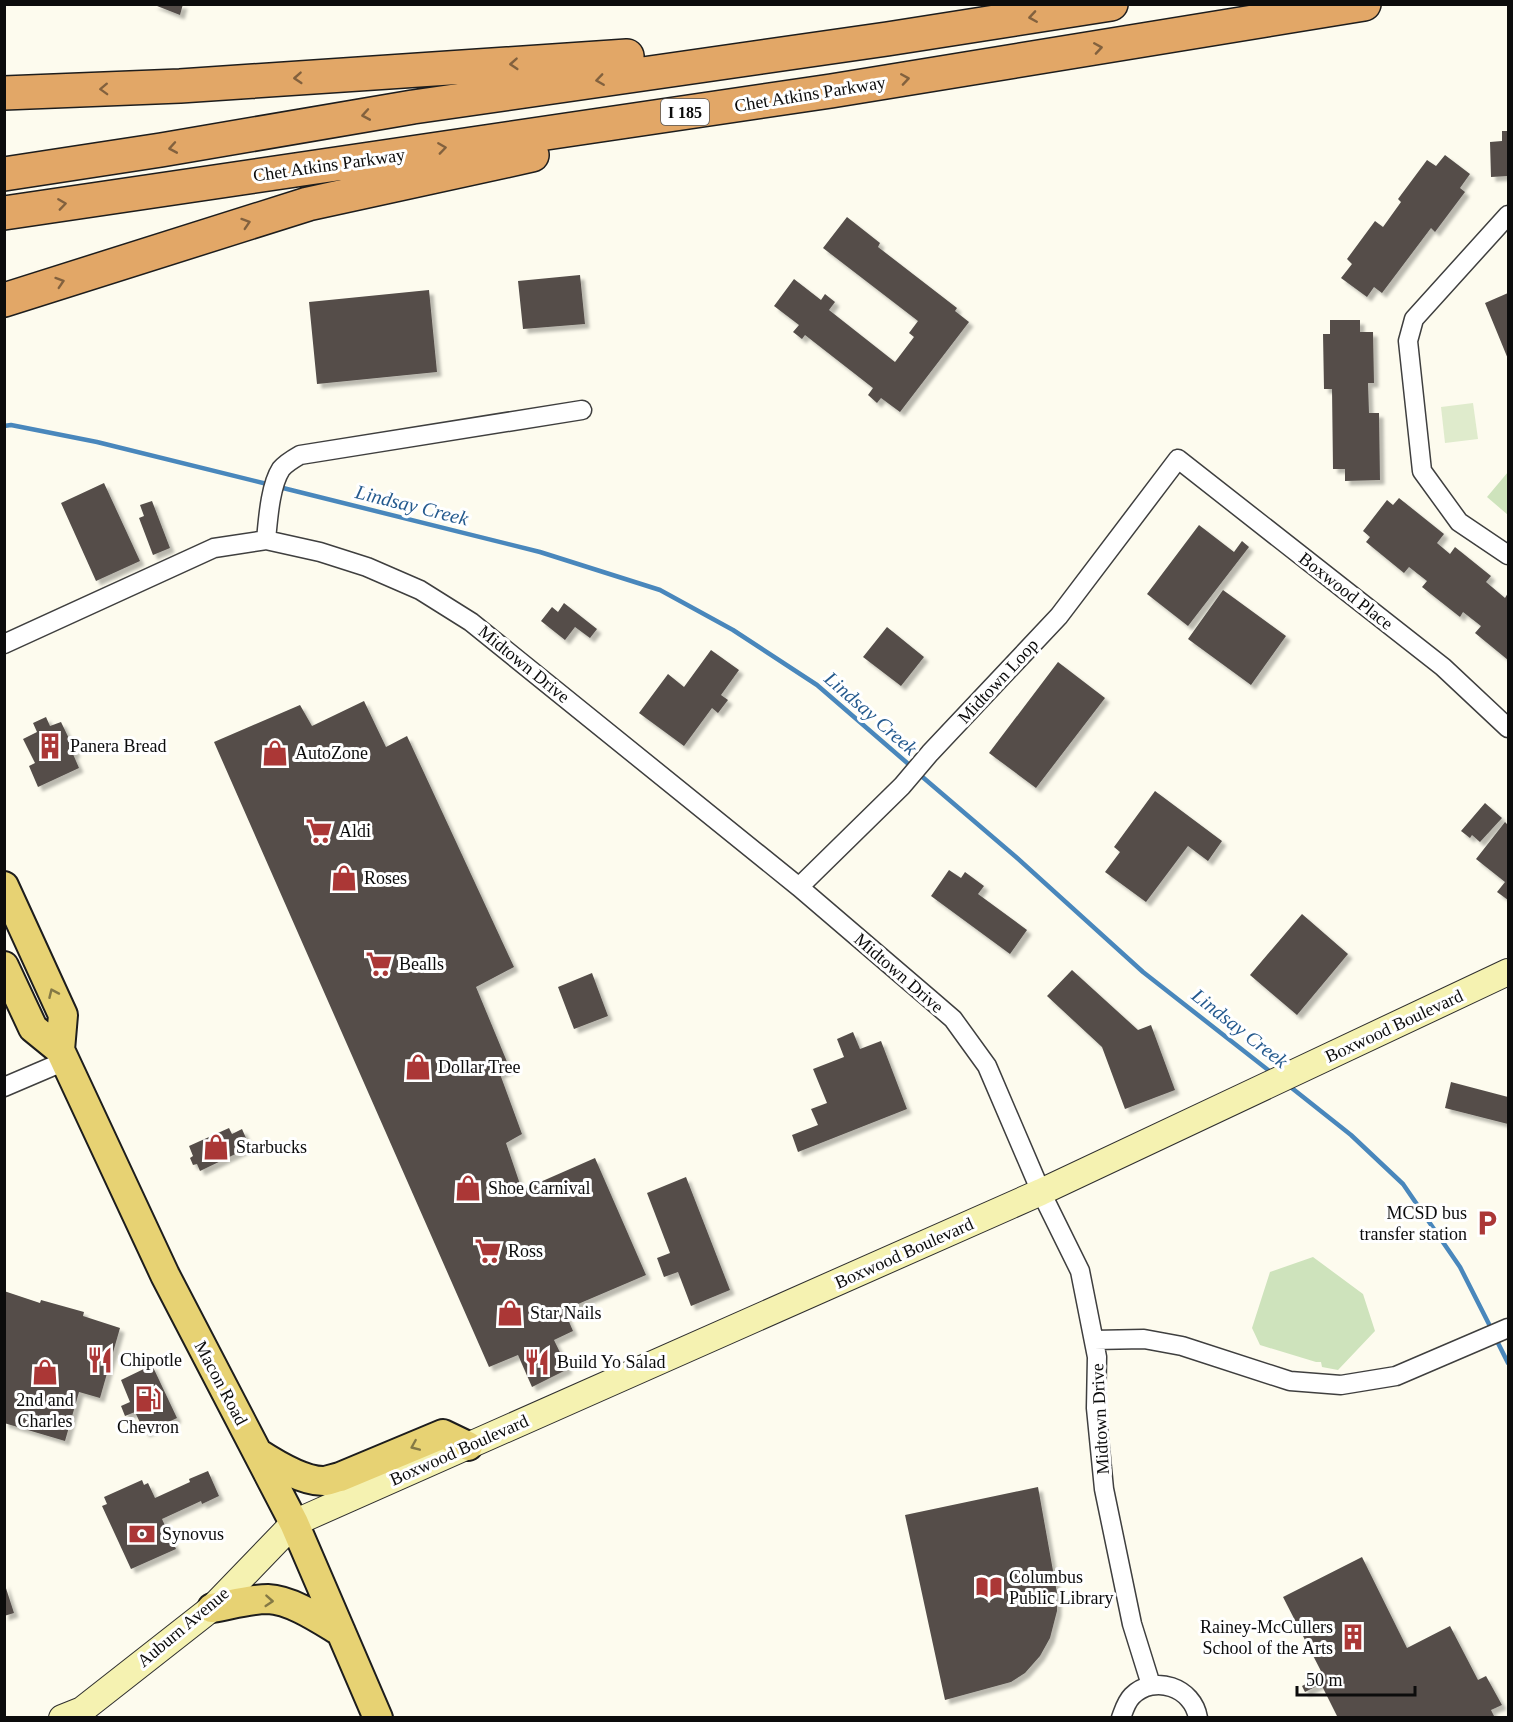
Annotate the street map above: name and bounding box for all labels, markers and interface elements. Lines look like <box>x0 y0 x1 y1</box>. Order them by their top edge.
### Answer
one-way arrow <box>1028 10 1037 22</box>
one-way arrow <box>1093 42 1102 54</box>
one-way arrow <box>509 57 518 70</box>
one-way arrow <box>294 71 303 84</box>
street label: Chet Atkins Parkway <box>733 72 887 116</box>
one-way arrow <box>900 73 910 86</box>
one-way arrow <box>595 74 605 86</box>
one-way arrow <box>99 82 108 95</box>
road number: I 185 <box>661 99 709 125</box>
one-way arrow <box>361 108 371 121</box>
one-way arrow <box>169 141 179 154</box>
one-way arrow <box>438 143 447 155</box>
street label: Chet Atkins Parkway <box>252 144 406 186</box>
one-way arrow <box>58 199 67 211</box>
one-way arrow <box>240 218 251 231</box>
one-way arrow <box>54 277 65 289</box>
water label: Lindsay Creek <box>352 480 472 531</box>
street label: Boxwood Place <box>1295 548 1397 634</box>
street label: Midtown Drive <box>474 621 574 707</box>
street label: Midtown Loop <box>954 634 1042 728</box>
water label: Lindsay Creek <box>819 666 923 761</box>
building icon: Panera Bread <box>35 731 65 761</box>
place label: Panera Bread <box>70 736 166 756</box>
shop icon: AutoZone <box>260 738 290 768</box>
place label: AutoZone <box>295 743 368 763</box>
supermarket icon: Aldi <box>304 816 334 846</box>
place label: Aldi <box>339 821 371 841</box>
shop icon: Roses <box>329 863 359 893</box>
place label: Roses <box>364 868 407 888</box>
street label: Midtown Drive <box>850 929 948 1017</box>
supermarket icon: Bealls <box>364 949 394 979</box>
place label: Bealls <box>399 954 444 974</box>
water label: Lindsay Creek <box>1186 983 1293 1074</box>
street label: Boxwood Boulevard <box>1322 985 1466 1067</box>
one-way arrow <box>48 989 60 1000</box>
shop icon: Dollar Tree <box>403 1052 433 1082</box>
place label: Dollar Tree <box>438 1057 521 1077</box>
shop icon: Starbucks <box>201 1132 231 1162</box>
place label: Starbucks <box>236 1137 307 1157</box>
shop icon: Shoe Carnival <box>453 1173 483 1203</box>
place label: Shoe Carnival <box>488 1178 590 1198</box>
place label: MCSD bus transfer station <box>1360 1203 1467 1244</box>
parking icon: MCSD bus transfer station <box>1472 1208 1502 1238</box>
street label: Boxwood Boulevard <box>832 1213 976 1293</box>
supermarket icon: Ross <box>473 1236 503 1266</box>
place label: Ross <box>508 1241 543 1261</box>
shop icon: Star Nails <box>495 1298 525 1328</box>
place label: Star Nails <box>530 1303 602 1323</box>
street label: Macon Road <box>190 1337 252 1429</box>
restaurant icon: Chipotle <box>85 1345 115 1375</box>
restaurant icon: Build Yo Salad <box>522 1347 552 1377</box>
place label: Chipotle <box>120 1350 182 1370</box>
place label: Build Yo Salad <box>557 1352 666 1372</box>
shop icon: 2nd and Charles <box>30 1357 60 1387</box>
street label: Midtown Drive <box>1087 1363 1113 1475</box>
fuel station icon: Chevron <box>133 1384 163 1414</box>
place label: 2nd and Charles <box>16 1390 74 1431</box>
street label: Boxwood Boulevard <box>387 1410 531 1490</box>
place label: Chevron <box>117 1417 179 1437</box>
one-way arrow <box>410 1439 421 1451</box>
bank icon: Synovus <box>127 1519 157 1549</box>
place label: Synovus <box>162 1524 224 1544</box>
place label: Columbus Public Library <box>1009 1567 1113 1608</box>
library icon: Columbus Public Library <box>974 1572 1004 1602</box>
street label: Auburn Avenue <box>133 1583 233 1671</box>
one-way arrow <box>265 1594 274 1607</box>
place label: Rainey-McCullers School of the Arts <box>1200 1617 1333 1658</box>
building icon: Rainey-McCullers School of the Arts <box>1338 1622 1368 1652</box>
scale bar <box>1297 1659 1416 1697</box>
text: 50 m <box>1306 1670 1343 1690</box>

